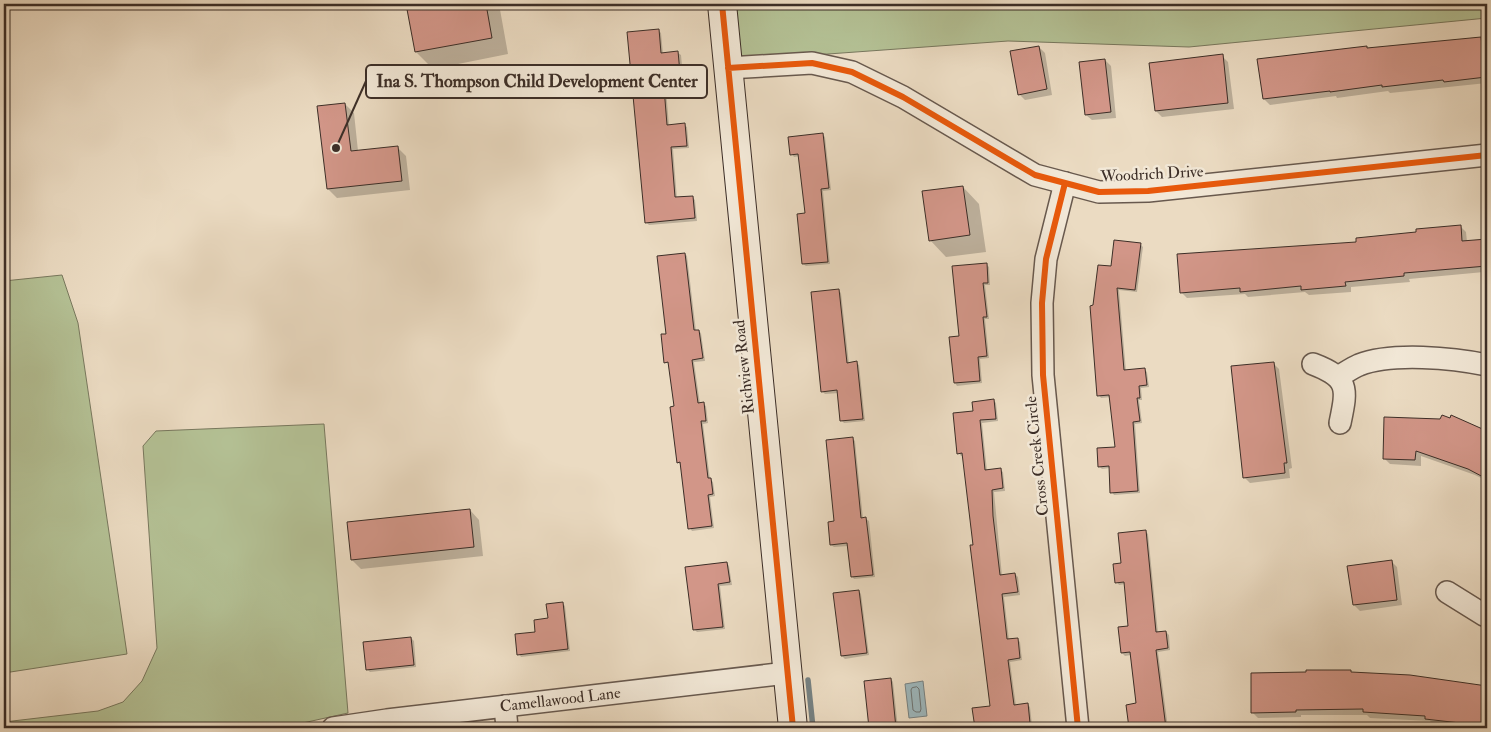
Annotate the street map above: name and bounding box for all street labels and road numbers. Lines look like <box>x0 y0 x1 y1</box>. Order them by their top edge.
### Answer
street label: Woodrich Drive <box>1099 161 1204 187</box>
street label: Richview Road <box>729 319 759 415</box>
street label: Cross Creek Circle <box>1021 395 1053 517</box>
street label: Camellawood Lane <box>499 683 622 717</box>

